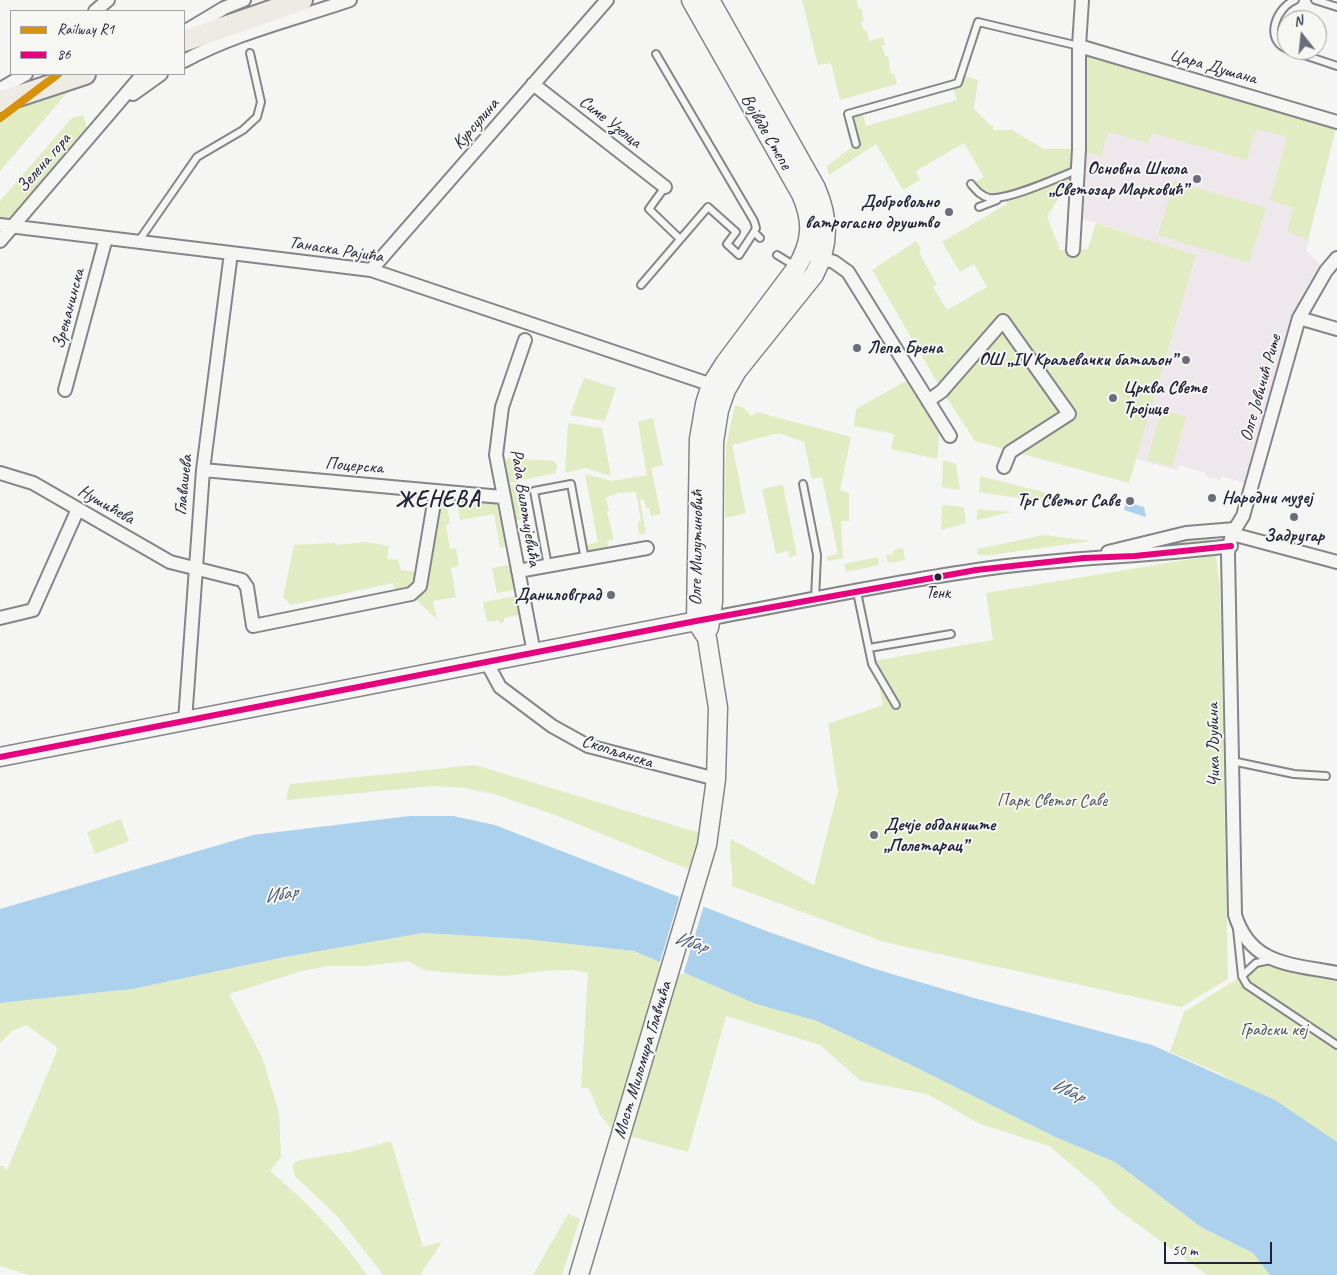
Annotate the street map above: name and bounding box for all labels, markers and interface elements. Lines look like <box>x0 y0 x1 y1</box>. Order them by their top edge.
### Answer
legend <box>10 10 185 75</box>
north arrow <box>1277 10 1327 60</box>
text: N <box>1291 12 1305 30</box>
text: Railway R1 <box>57 20 114 39</box>
street label: Цара Душана <box>1167 44 1259 90</box>
text: 86 <box>57 45 71 64</box>
street label: Војводе Степе <box>736 90 796 174</box>
street label: Симе Узелца <box>574 91 646 153</box>
street label: Курсулина <box>448 94 504 154</box>
street label: Зелена гора <box>12 129 76 197</box>
place label: Основна Школа „Светозар Марковић” <box>1049 158 1187 200</box>
marker: Основна Школа „Светозар Марковић” <box>1191 173 1203 185</box>
place label: Добровољно ватрогасно друштво <box>805 191 939 233</box>
marker: Добровољно ватрогасно друштво <box>943 206 955 218</box>
street label: Танаска Рајића <box>287 232 385 268</box>
street label: Зрењанинска <box>48 267 90 351</box>
street label: Олге Јовичић Рите <box>1235 332 1287 444</box>
place label: Лепа Брена <box>867 337 943 359</box>
marker: Лепа Брена <box>851 342 863 354</box>
place label: ОШ „IV Краљевачки батаљон” <box>979 349 1176 371</box>
marker: ОШ „IV Краљевачки батаљон” <box>1180 354 1192 366</box>
place label: Црква Свете Тројице <box>1123 377 1207 419</box>
marker: Црква Свете Тројице <box>1107 392 1119 404</box>
street label: Рада Вилотијевића <box>505 448 545 568</box>
street label: Поцерска <box>324 453 384 479</box>
street label: Главашева <box>170 454 198 516</box>
street label: Нушићева <box>74 480 138 530</box>
district label: ЖЕНЕВА <box>393 487 483 513</box>
place label: Народни музеј <box>1222 487 1313 509</box>
street label: Олге Милутиновић <box>685 490 709 606</box>
place label: Трг Светог Саве <box>1017 490 1120 512</box>
marker: Народни музеј <box>1206 492 1218 504</box>
marker: Трг Светог Саве <box>1124 495 1136 507</box>
marker: Задругар <box>1288 511 1300 523</box>
place label: Задругар <box>1264 525 1324 547</box>
marker: Тенк <box>933 572 943 582</box>
place label: Даниловград <box>515 584 601 606</box>
place label: Тенк <box>926 584 950 604</box>
marker: Даниловград <box>605 589 617 601</box>
street label: Чика Љубина <box>1202 703 1226 787</box>
street label: Скопљанска <box>579 730 655 774</box>
park label: Парк Светог Саве <box>997 790 1107 812</box>
place label: Дечје обданиште „Полетарац” <box>884 814 995 856</box>
marker: Дечје обданиште „Полетарац” <box>868 829 880 841</box>
water label: Ибар <box>262 881 300 909</box>
water label: Ибар <box>672 927 710 959</box>
street label: Мост Миломира Главчића <box>609 979 677 1141</box>
park label: Градски кеј <box>1241 1019 1307 1041</box>
water label: Ибар <box>1048 1074 1088 1108</box>
scale bar <box>1167 1232 1274 1264</box>
text: 50 m <box>1172 1241 1198 1260</box>

